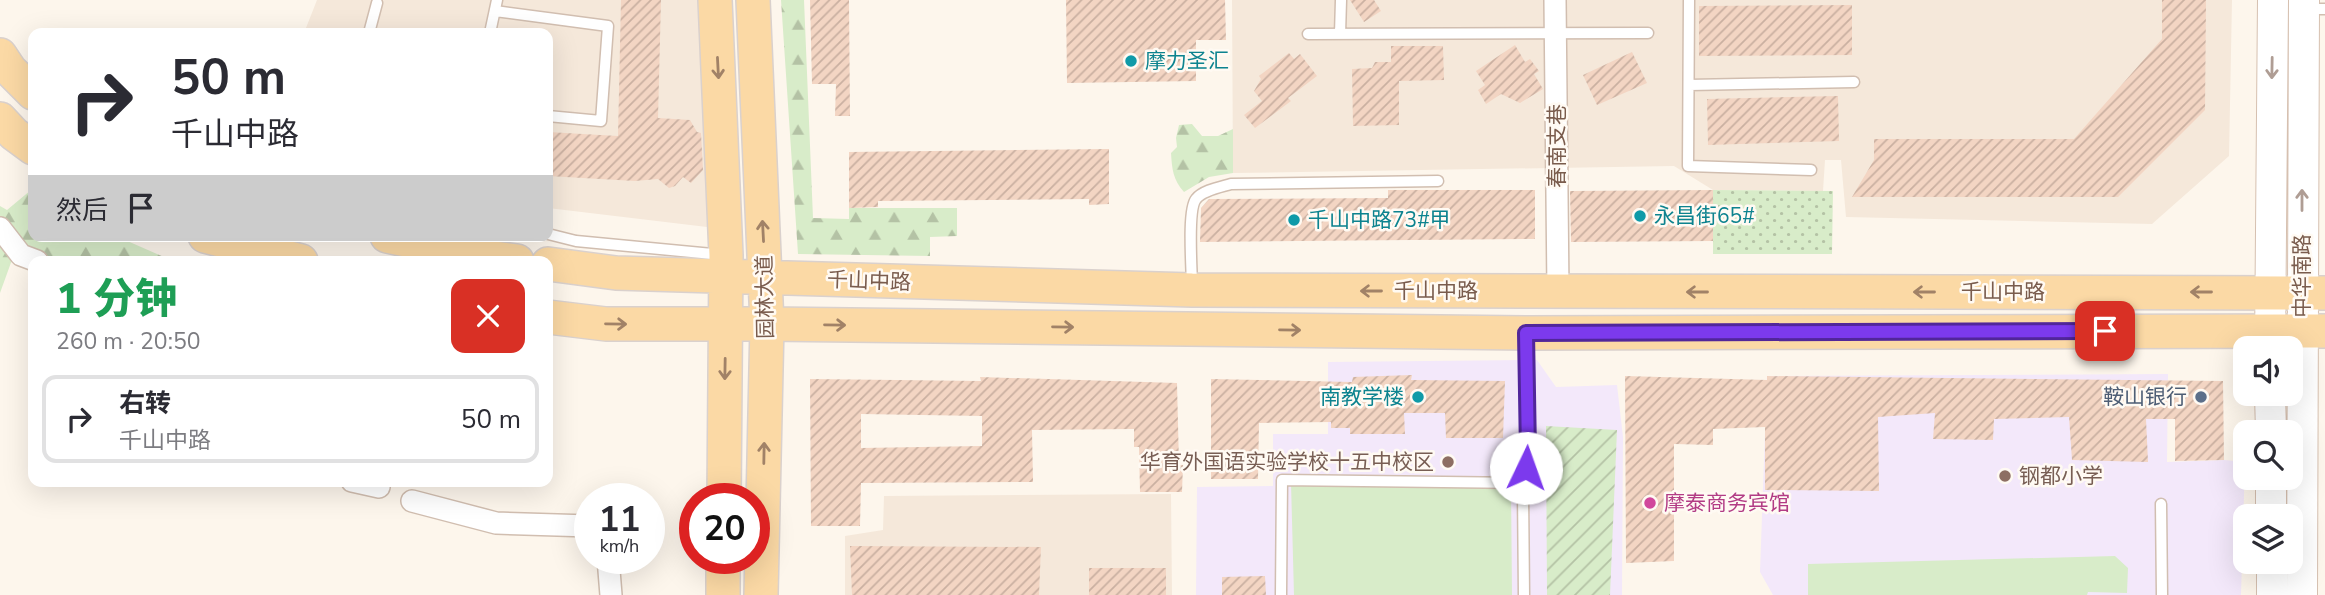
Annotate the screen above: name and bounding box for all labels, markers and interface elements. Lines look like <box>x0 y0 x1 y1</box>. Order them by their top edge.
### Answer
text: 50 m <box>171 44 286 111</box>
place label: 摩力圣汇 <box>1145 47 1229 75</box>
marker: 摩力圣汇 <box>1123 53 1139 69</box>
icon: right <box>56 56 147 147</box>
one-way arrow <box>711 56 724 79</box>
one-way arrow <box>2266 56 2279 79</box>
street label: 春南支巷 <box>1543 104 1571 188</box>
text: 千山中路 <box>171 113 299 156</box>
icon: arrive <box>122 189 160 227</box>
one-way arrow <box>2295 189 2309 212</box>
text: 然后 <box>56 193 108 228</box>
place label: 永昌街65# <box>1654 202 1755 230</box>
place label: 千山中路73#甲 <box>1308 206 1451 234</box>
marker: 永昌街65# <box>1632 208 1648 224</box>
marker: 千山中路73#甲 <box>1286 212 1302 228</box>
one-way arrow <box>757 220 770 243</box>
street label: 中华南路 <box>2288 234 2316 318</box>
street label: 园林大道 <box>750 255 780 339</box>
street label: 千山中路 <box>827 266 911 296</box>
text: 1 分钟 <box>56 271 177 328</box>
street label: 千山中路 <box>1394 277 1478 305</box>
street label: 千山中路 <box>1961 278 2045 306</box>
button: close <box>451 279 525 353</box>
one-way arrow <box>1360 284 1383 298</box>
one-way arrow <box>1685 285 1708 299</box>
one-way arrow <box>1913 285 1936 299</box>
one-way arrow <box>2189 285 2212 299</box>
pin <box>2075 301 2135 361</box>
icon: arrive <box>2086 312 2124 350</box>
one-way arrow <box>604 317 627 331</box>
one-way arrow <box>824 318 847 331</box>
one-way arrow <box>1051 320 1074 334</box>
one-way arrow <box>1279 323 1302 337</box>
text: 260 m · 20:50 <box>56 326 201 357</box>
map controls <box>2233 336 2303 574</box>
button: sound <box>2233 336 2303 406</box>
one-way arrow <box>718 357 732 380</box>
place label: 南教学楼 <box>1320 383 1404 411</box>
place label: 鞍山银行 <box>2103 383 2187 411</box>
text: 右转 <box>119 386 171 421</box>
marker: 南教学楼 <box>1410 389 1426 405</box>
marker: 鞍山银行 <box>2193 389 2209 405</box>
icon: right <box>60 400 98 438</box>
text: 50 m <box>461 402 521 437</box>
button: search <box>2233 420 2303 490</box>
text: 千山中路 <box>119 425 211 456</box>
position arrow <box>1489 431 1563 505</box>
one-way arrow <box>758 442 771 465</box>
place label: 华育外国语实验学校十五中校区 <box>1140 448 1434 476</box>
marker: 华育外国语实验学校十五中校区 <box>1440 454 1456 470</box>
place label: 钢都小学 <box>2019 462 2103 490</box>
marker: 钢都小学 <box>1997 468 2013 484</box>
speed limit sign: 20 <box>679 483 770 574</box>
place label: 摩泰商务宾馆 <box>1664 489 1790 517</box>
marker: 摩泰商务宾馆 <box>1642 495 1658 511</box>
text: 11 <box>598 496 641 543</box>
button: layers <box>2233 504 2303 574</box>
text: km/h <box>600 534 639 558</box>

